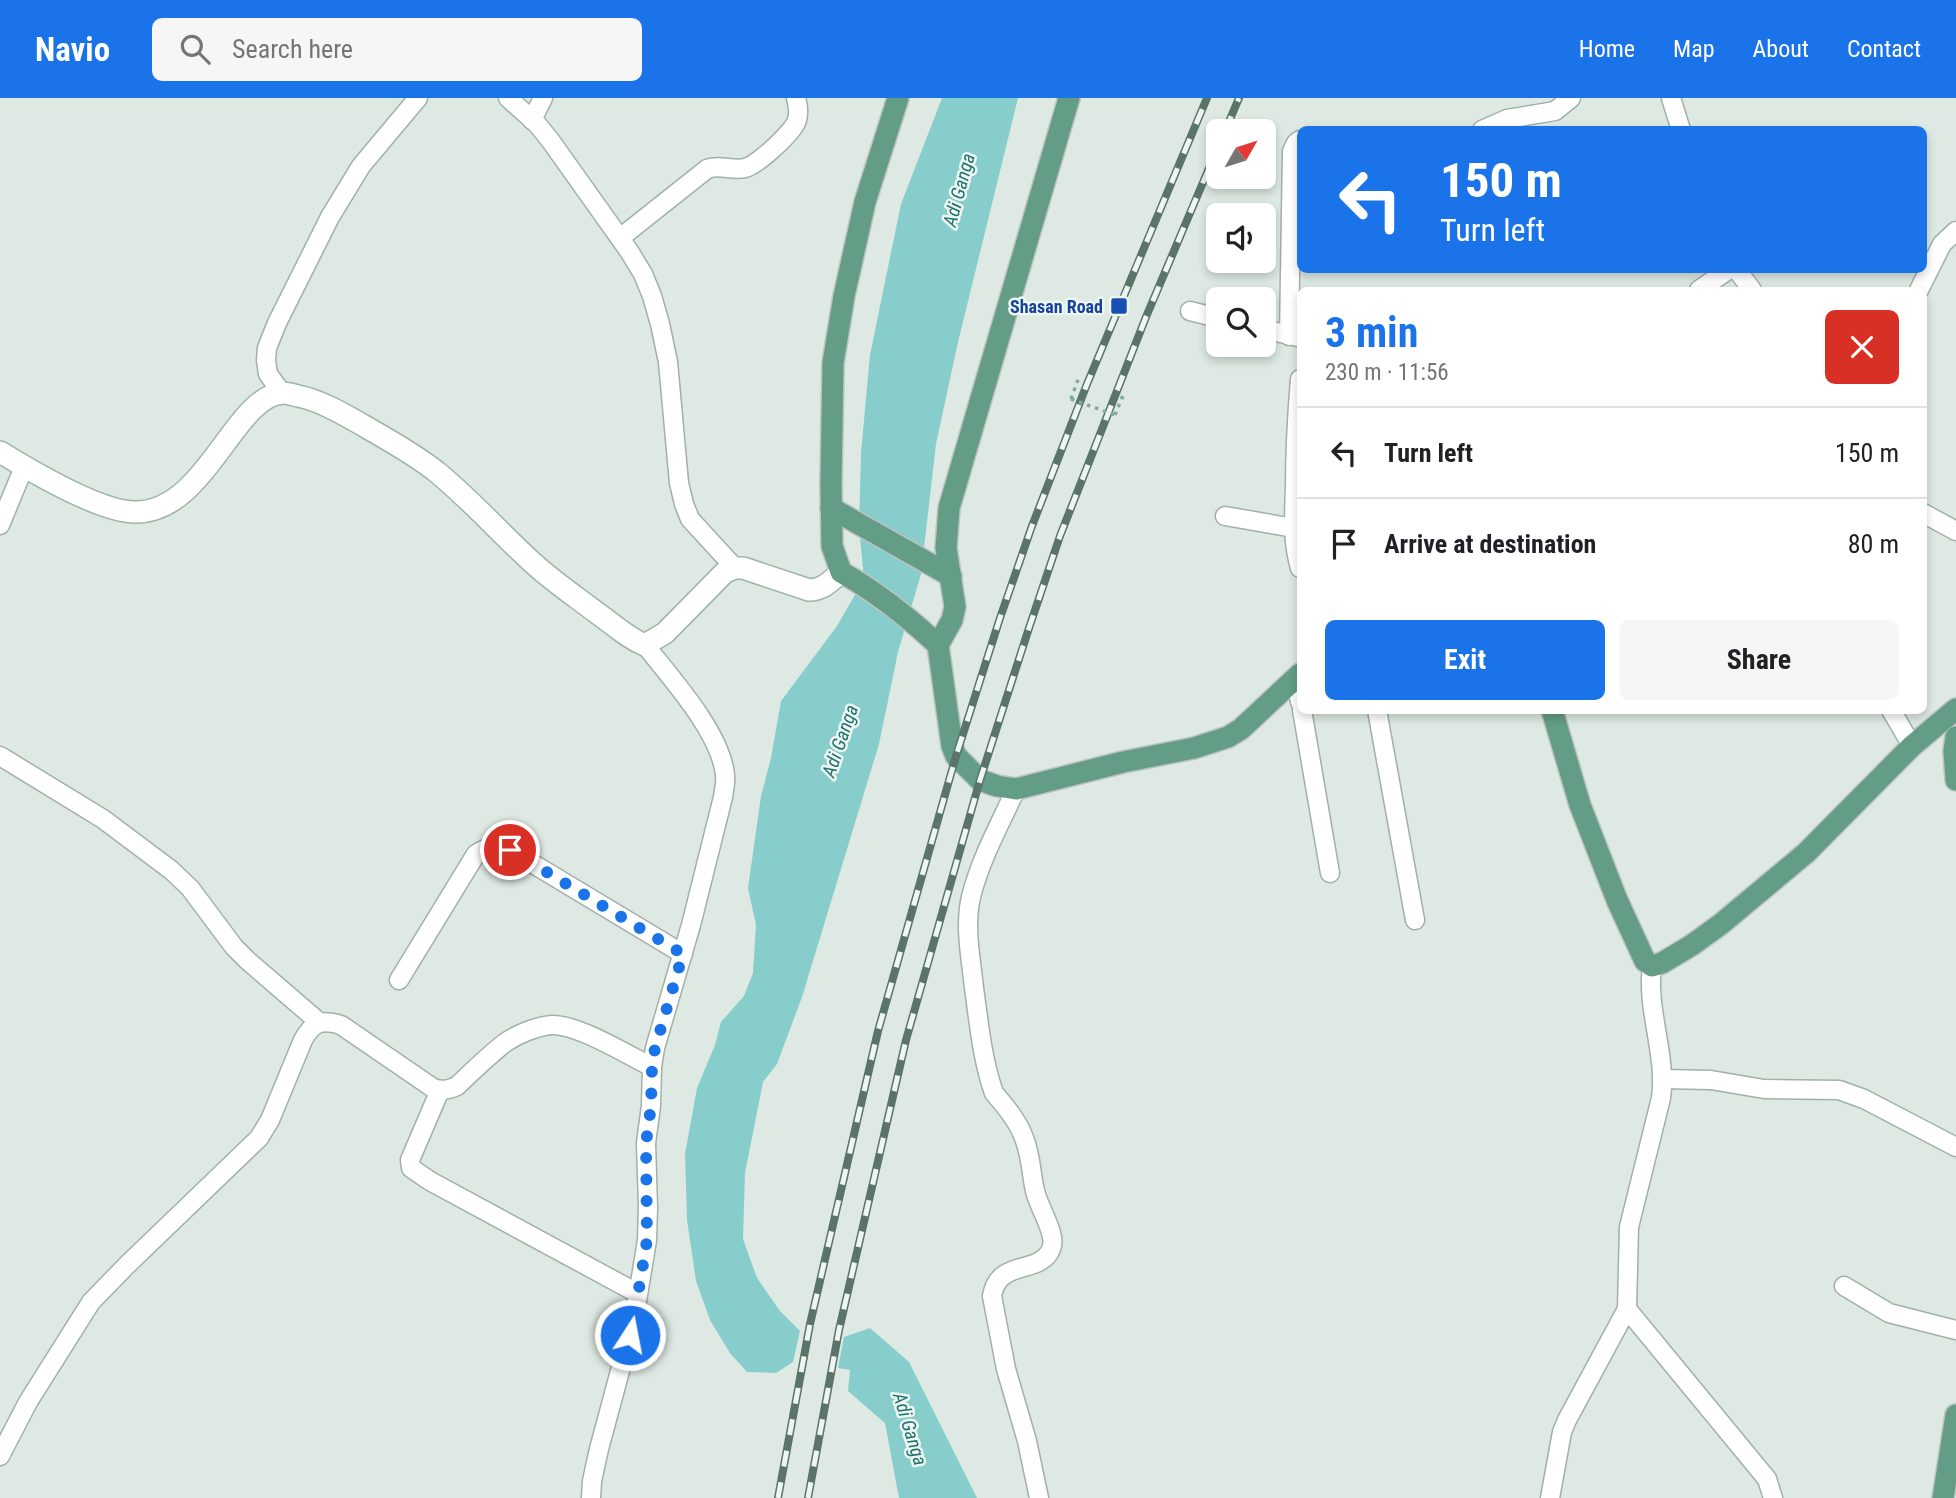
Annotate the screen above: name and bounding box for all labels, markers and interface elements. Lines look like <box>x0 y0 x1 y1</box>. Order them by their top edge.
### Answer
search box <box>152 18 642 81</box>
text: Navio <box>35 30 110 69</box>
icon: search <box>176 30 214 68</box>
text: Search here <box>232 34 353 64</box>
text: Home <box>1579 35 1635 63</box>
text: Map <box>1673 35 1715 63</box>
text: About <box>1753 35 1809 63</box>
text: Contact <box>1847 35 1921 63</box>
north arrow <box>1206 119 1276 189</box>
map controls <box>1206 119 1276 357</box>
water label: Adi Ganga <box>938 151 980 230</box>
text: 150 m <box>1440 152 1562 209</box>
icon: left <box>1325 154 1416 245</box>
button: sound <box>1206 203 1276 273</box>
text: Turn left <box>1440 211 1545 249</box>
button: search <box>1206 287 1276 357</box>
place label: Shasan Road <box>1010 296 1103 317</box>
marker: Shasan Road <box>1109 296 1129 316</box>
text: 3 min <box>1325 308 1418 357</box>
button: close <box>1825 310 1899 384</box>
text: 230 m · 11:56 <box>1325 359 1449 386</box>
icon: left <box>1325 434 1363 472</box>
text: Turn left <box>1384 438 1473 468</box>
text: 150 m <box>1835 438 1899 468</box>
icon: arrive <box>1325 525 1363 563</box>
text: Arrive at destination <box>1384 529 1596 559</box>
text: 80 m <box>1848 529 1899 559</box>
button: Exit <box>1325 620 1605 700</box>
button: Share <box>1619 620 1899 700</box>
water label: Adi Ganga <box>817 702 863 781</box>
pin <box>480 820 540 880</box>
icon: arrive <box>491 831 529 869</box>
position arrow <box>593 1298 667 1372</box>
water label: Adi Ganga <box>888 1389 932 1468</box>

